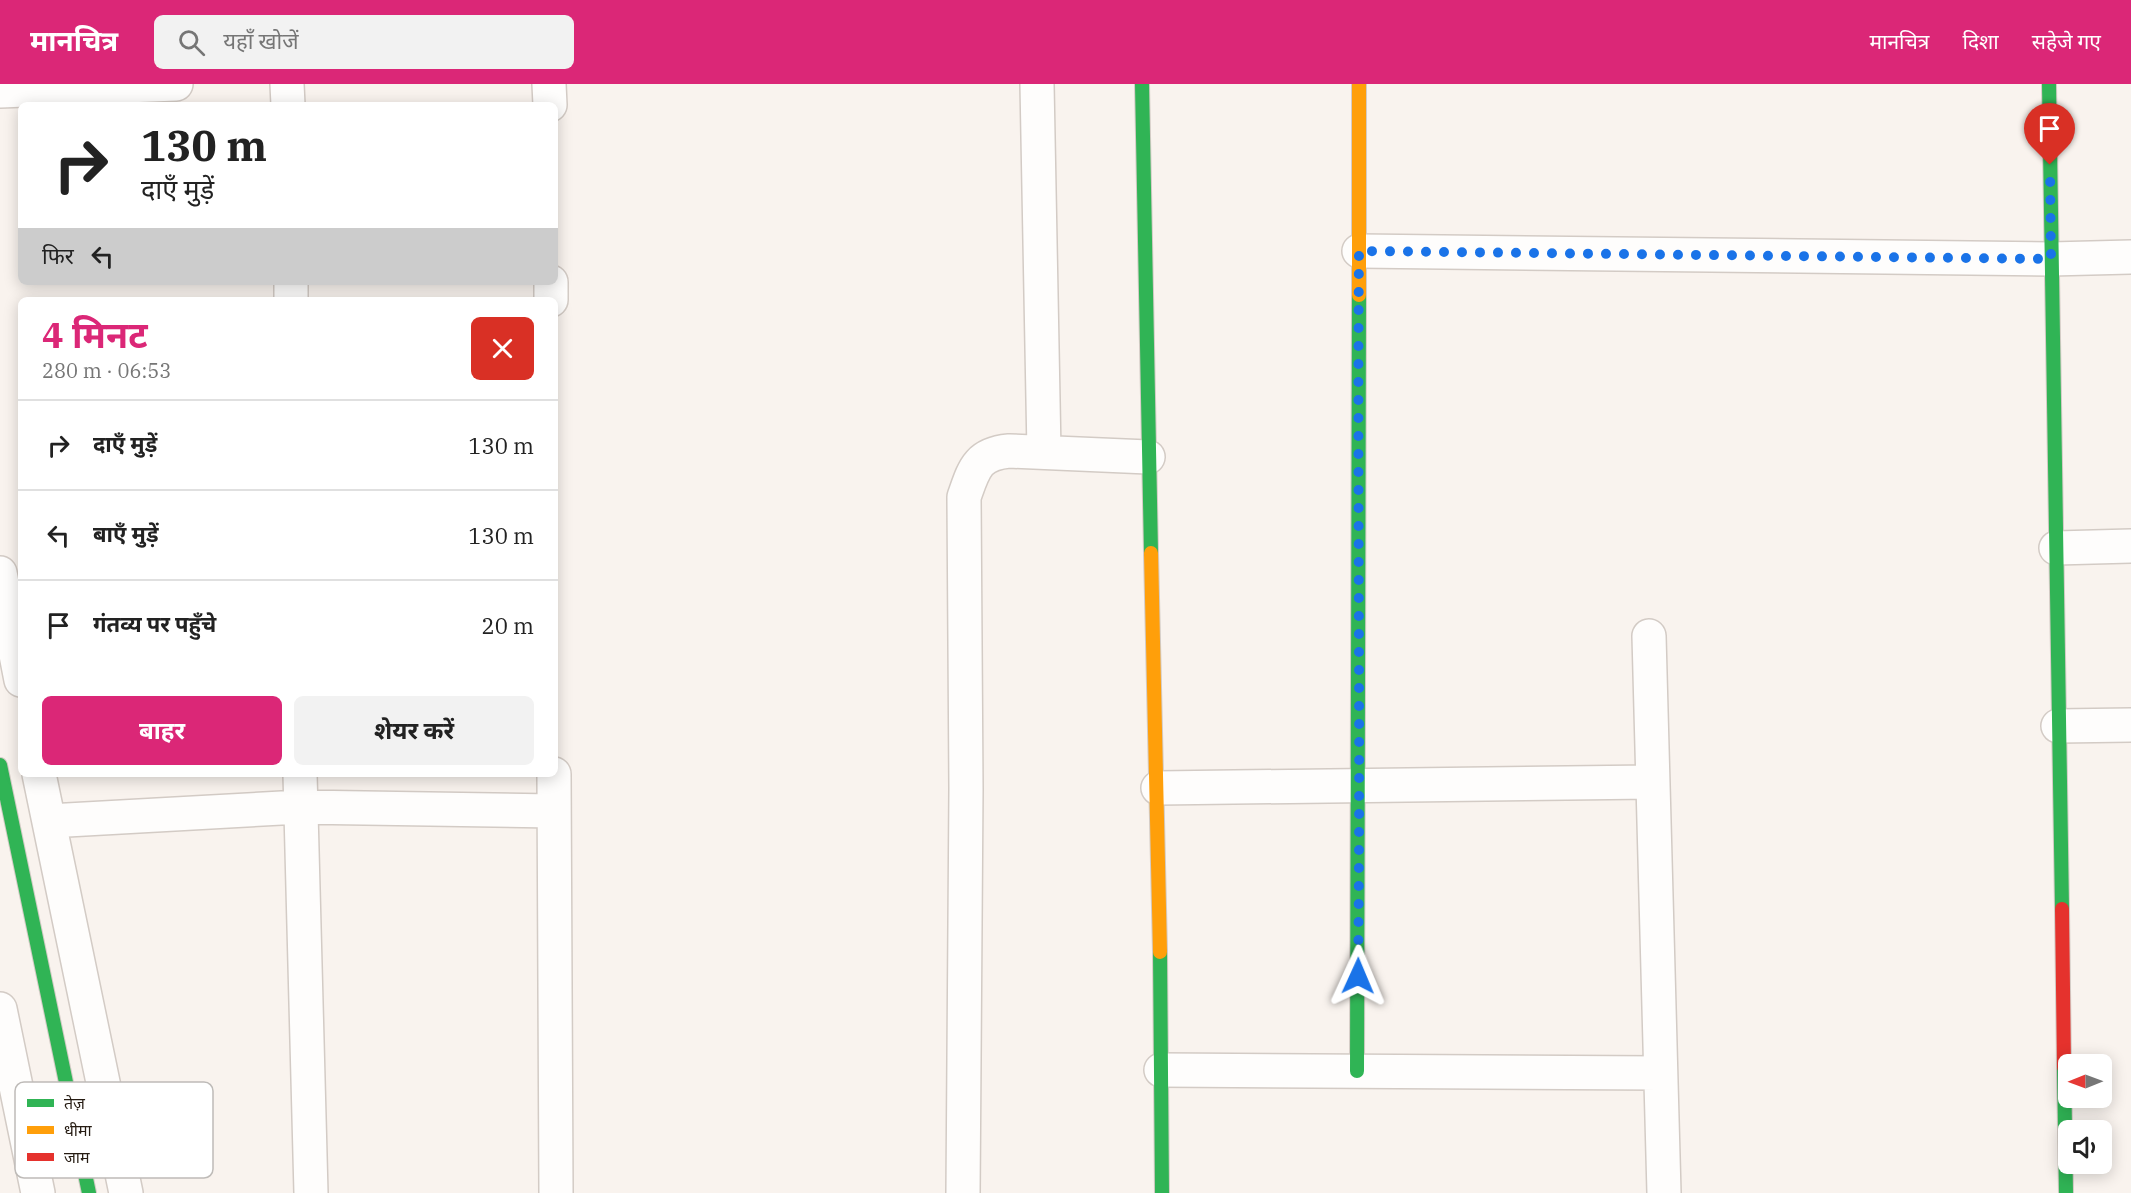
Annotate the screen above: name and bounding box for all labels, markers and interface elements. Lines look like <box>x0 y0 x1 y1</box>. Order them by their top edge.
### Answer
search box <box>154 15 574 69</box>
text: मानचित्र <box>30 22 118 59</box>
icon: search <box>175 26 208 59</box>
text: यहाँ खोजें <box>223 26 299 55</box>
text: मानचित्र <box>1869 27 1929 55</box>
text: दिशा <box>1962 27 1999 55</box>
text: सहेजे गए <box>2032 27 2101 55</box>
pin <box>2024 103 2075 165</box>
icon: arrive <box>2033 112 2066 145</box>
text: 130 m <box>141 118 267 173</box>
icon: right <box>42 126 120 204</box>
text: दाएँ मुड़ें <box>141 171 214 206</box>
icon: left <box>86 240 119 273</box>
text: फिर <box>42 241 74 270</box>
text: 4 मिनट <box>42 311 148 358</box>
button: close <box>471 317 534 380</box>
text: 280 m · 06:53 <box>42 357 171 384</box>
icon: right <box>42 429 75 462</box>
text: दाएँ मुड़ें <box>93 429 157 458</box>
text: 130 m <box>468 431 534 460</box>
icon: left <box>42 519 75 552</box>
text: बाएँ मुड़ें <box>93 519 158 548</box>
text: 130 m <box>468 521 534 550</box>
icon: arrive <box>42 609 75 642</box>
text: गंतव्य पर पहुँचे <box>93 609 216 638</box>
text: 20 m <box>482 611 534 640</box>
button: बाहर <box>42 696 282 765</box>
button: शेयर करें <box>294 696 534 765</box>
position arrow <box>1326 944 1390 1008</box>
north arrow <box>2058 1054 2112 1108</box>
map controls <box>2058 1054 2112 1174</box>
legend <box>15 1082 213 1178</box>
text: तेज़ <box>64 1093 86 1113</box>
text: धीमा <box>64 1120 93 1140</box>
button: sound <box>2058 1120 2112 1174</box>
text: जाम <box>64 1147 90 1167</box>

